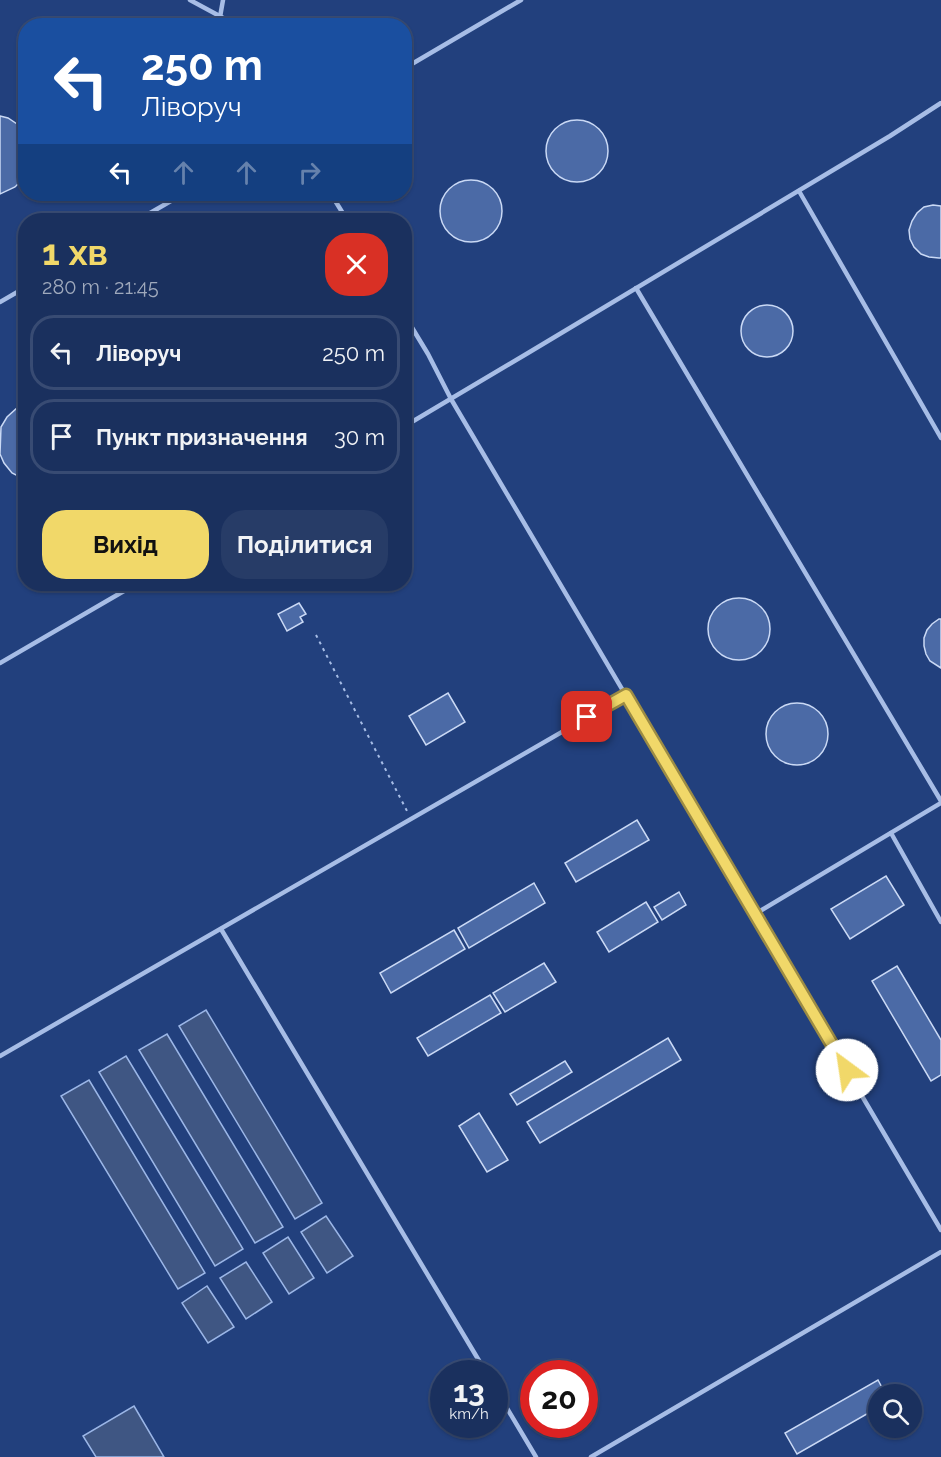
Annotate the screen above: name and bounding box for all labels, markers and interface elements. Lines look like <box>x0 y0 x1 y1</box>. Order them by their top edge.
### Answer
text: 250 m <box>141 41 263 90</box>
icon: left <box>42 42 120 120</box>
text: Ліворуч <box>141 91 242 122</box>
icon: left <box>104 156 137 189</box>
icon: ahead <box>167 156 200 189</box>
icon: ahead <box>230 156 263 189</box>
icon: right <box>293 156 326 189</box>
text: 1 хв <box>42 231 108 273</box>
button: close <box>325 233 388 296</box>
text: 280 m · 21:45 <box>42 275 159 299</box>
icon: left <box>45 336 78 369</box>
text: Ліворуч <box>96 340 181 366</box>
text: 250 m <box>322 340 385 366</box>
icon: arrive <box>45 420 78 453</box>
text: Пункт призначення <box>96 424 308 450</box>
text: 30 m <box>334 424 385 450</box>
button: Вихід <box>42 510 209 579</box>
button: Поділитися <box>221 510 388 579</box>
pin <box>561 691 612 742</box>
icon: arrive <box>570 700 603 733</box>
position arrow <box>815 1038 879 1102</box>
speed limit sign: 20 <box>520 1360 598 1438</box>
text: 13 <box>453 1374 485 1409</box>
map controls <box>868 1384 922 1438</box>
button: search <box>868 1384 922 1438</box>
text: km/h <box>449 1405 489 1423</box>

